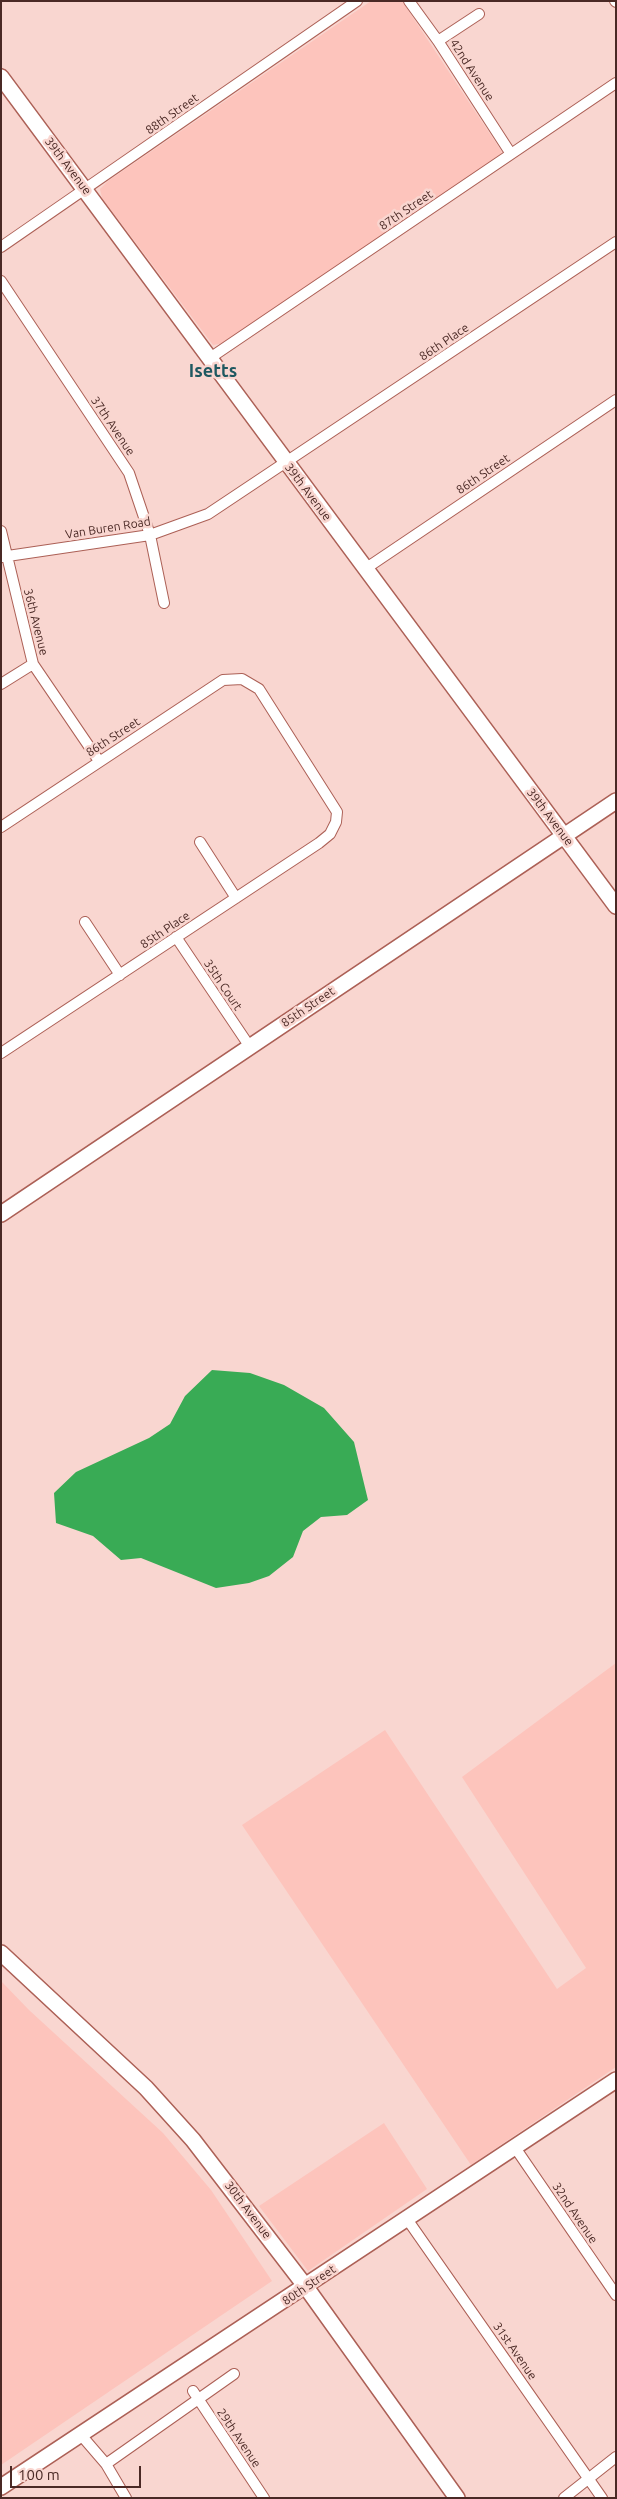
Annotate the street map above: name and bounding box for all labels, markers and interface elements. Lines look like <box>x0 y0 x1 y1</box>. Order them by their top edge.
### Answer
street label: 42nd Avenue <box>447 36 497 104</box>
street label: 88th Street <box>143 91 201 137</box>
street label: 39th Avenue <box>42 134 94 198</box>
street label: 87th Street <box>377 187 435 233</box>
street label: 86th Place <box>417 320 471 364</box>
district label: Isetts <box>189 360 237 382</box>
street label: 37th Avenue <box>88 394 138 458</box>
street label: 86th Street <box>454 451 512 497</box>
street label: 39th Avenue <box>282 460 334 524</box>
street label: Van Buren Road <box>64 514 152 542</box>
street label: 36th Avenue <box>21 587 51 657</box>
street label: 86th Street <box>83 714 143 760</box>
street label: 39th Avenue <box>524 785 576 849</box>
street label: 85th Place <box>138 908 192 952</box>
street label: 35th Court <box>201 957 245 1013</box>
street label: 85th Street <box>279 984 337 1030</box>
street label: 30th Avenue <box>222 2178 274 2242</box>
street label: 32nd Avenue <box>549 2180 601 2246</box>
street label: 80th Street <box>280 2262 338 2308</box>
street label: 31st Avenue <box>490 2320 540 2382</box>
street label: 29th Avenue <box>214 2406 264 2470</box>
scale bar <box>12 2456 144 2488</box>
text: 100 m <box>18 2466 60 2483</box>

